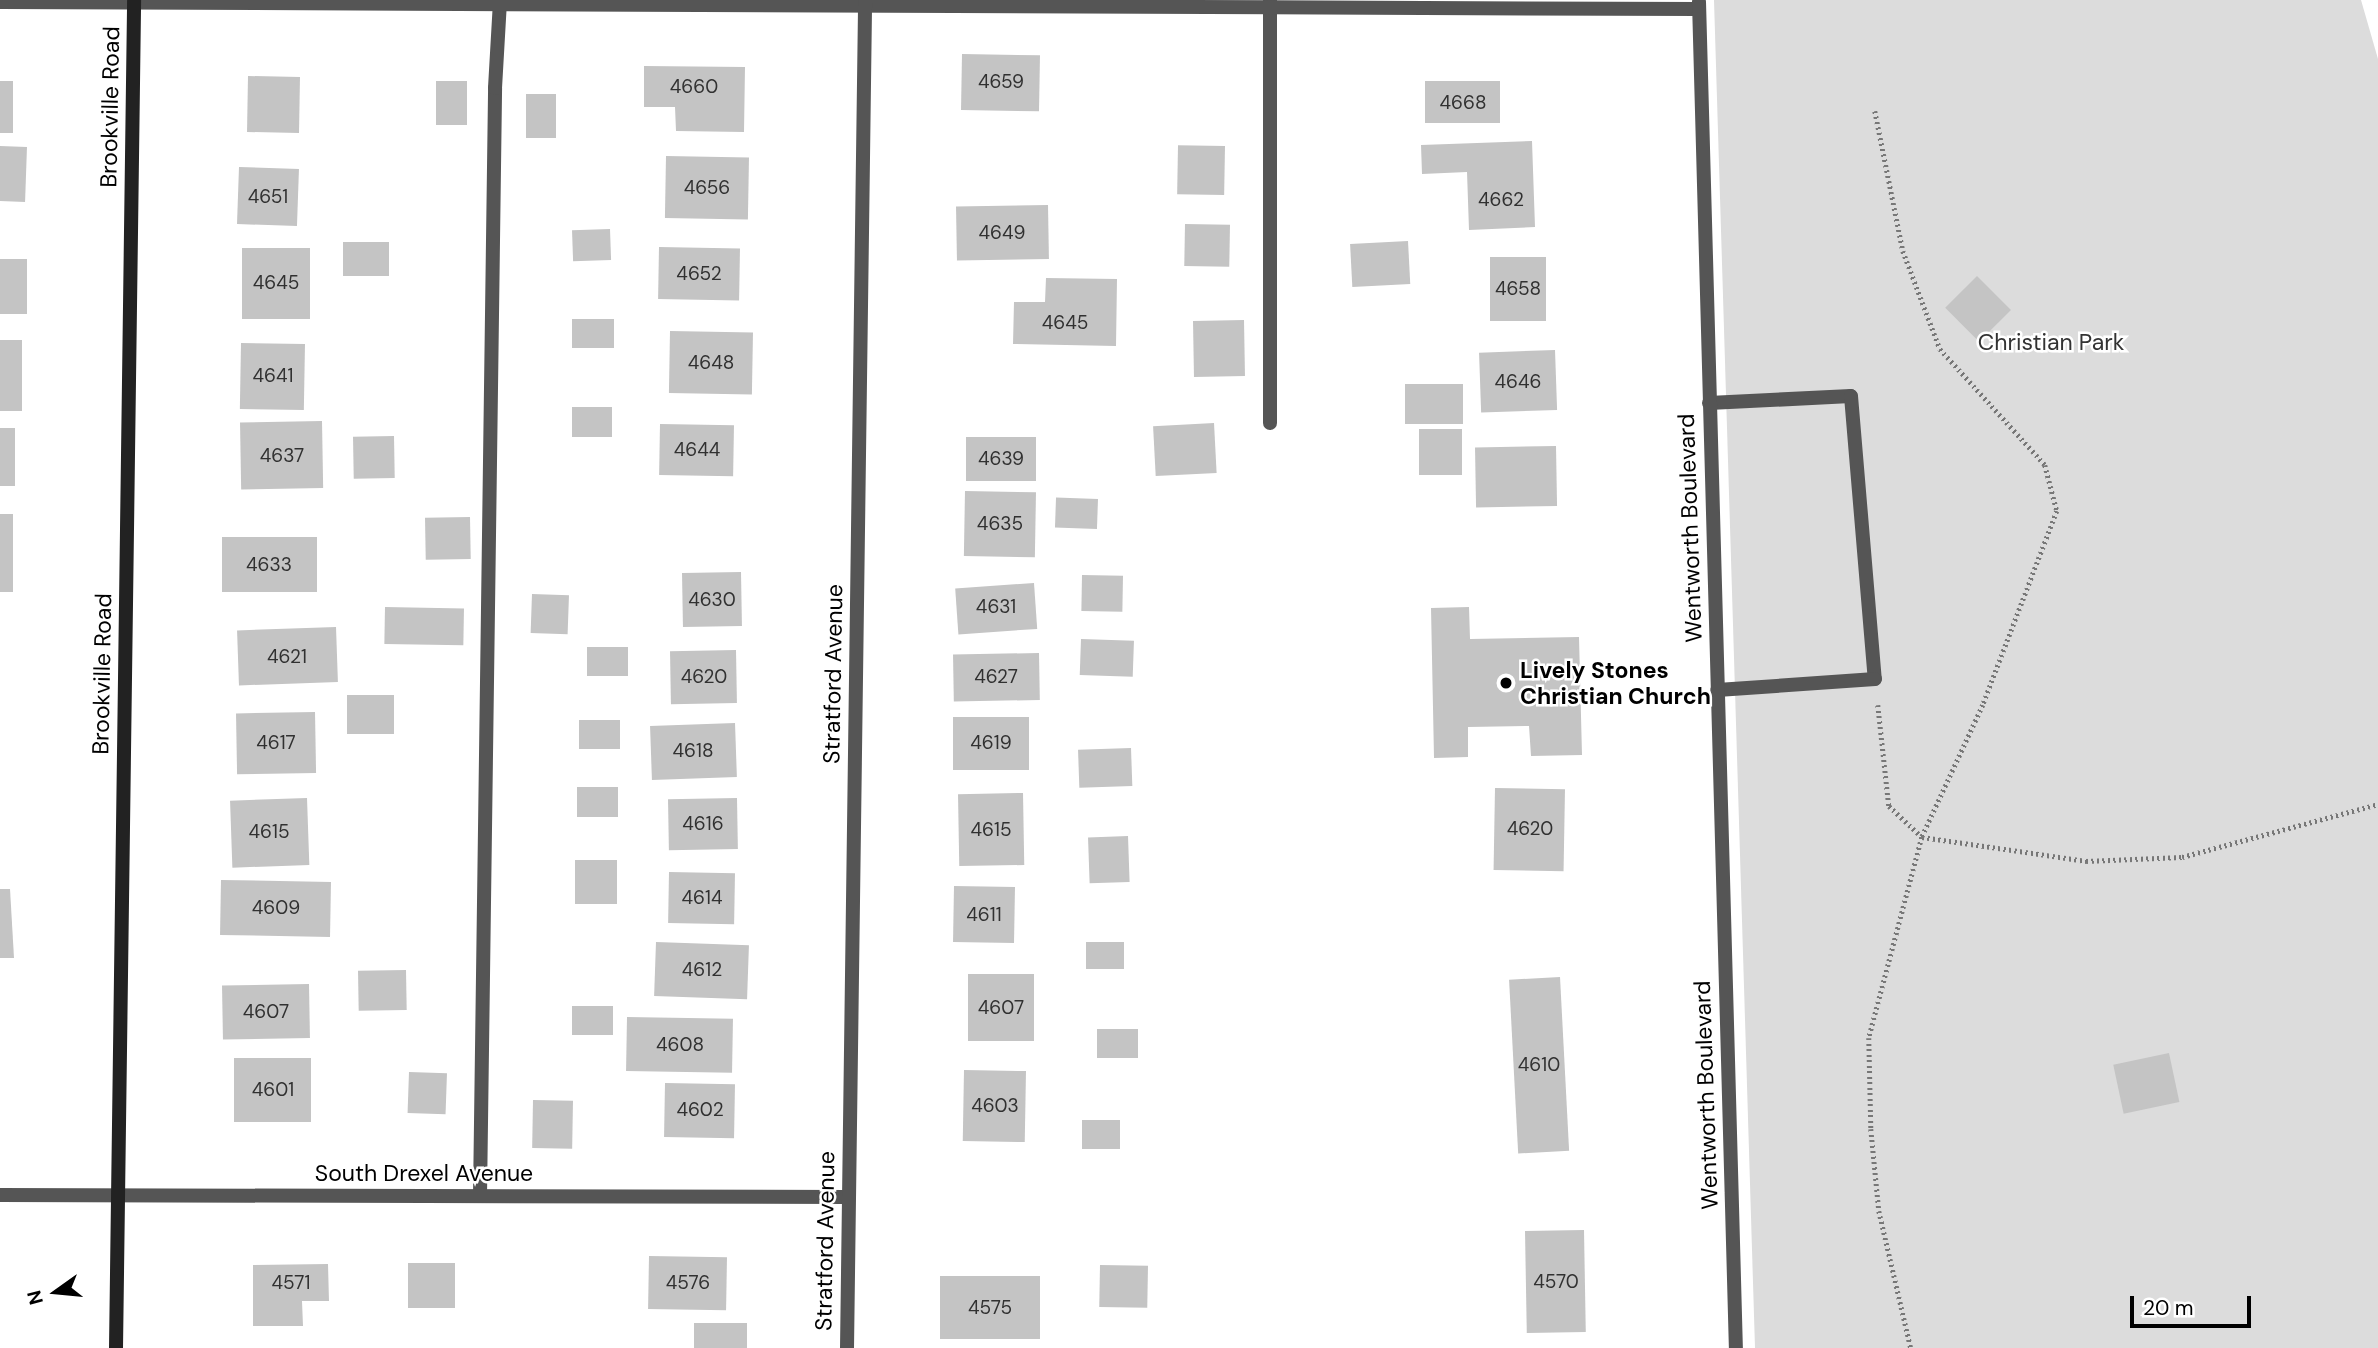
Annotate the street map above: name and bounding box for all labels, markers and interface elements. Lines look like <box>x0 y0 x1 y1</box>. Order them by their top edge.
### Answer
street label: Brookville Road <box>95 26 125 188</box>
house number: 4659 <box>978 71 1024 93</box>
house number: 4660 <box>670 76 718 98</box>
house number: 4668 <box>1440 92 1486 114</box>
house number: 4656 <box>684 177 730 199</box>
house number: 4651 <box>248 186 288 208</box>
house number: 4662 <box>1478 189 1524 211</box>
house number: 4649 <box>979 222 1025 244</box>
house number: 4652 <box>676 263 722 285</box>
house number: 4645 <box>253 272 299 294</box>
house number: 4658 <box>1495 278 1541 300</box>
house number: 4645 <box>1042 312 1088 334</box>
park label: Christian Park <box>1978 328 2124 356</box>
house number: 4648 <box>688 352 734 374</box>
house number: 4641 <box>253 365 293 387</box>
house number: 4646 <box>1495 371 1541 393</box>
street label: Wentworth Boulevard <box>1672 413 1708 643</box>
house number: 4644 <box>674 439 720 461</box>
house number: 4637 <box>260 445 304 467</box>
house number: 4639 <box>978 448 1024 470</box>
house number: 4635 <box>977 513 1023 535</box>
house number: 4633 <box>246 554 292 576</box>
street label: Stratford Avenue <box>818 584 848 764</box>
house number: 4630 <box>688 589 736 611</box>
street label: Brookville Road <box>87 593 117 755</box>
house number: 4631 <box>976 596 1016 618</box>
house number: 4621 <box>267 646 307 668</box>
place label: Lively Stones Christian Church <box>1520 656 1711 710</box>
house number: 4620 <box>681 666 727 688</box>
house number: 4627 <box>974 666 1018 688</box>
marker: Lively Stones Christian Church <box>1498 675 1514 691</box>
house number: 4617 <box>256 732 296 754</box>
house number: 4619 <box>970 732 1012 754</box>
house number: 4618 <box>673 740 713 762</box>
house number: 4616 <box>682 813 724 835</box>
house number: 4620 <box>1507 818 1553 840</box>
house number: 4615 <box>971 819 1011 841</box>
house number: 4615 <box>249 821 289 843</box>
house number: 4614 <box>682 887 722 909</box>
house number: 4609 <box>252 897 300 919</box>
house number: 4611 <box>966 904 1002 926</box>
house number: 4612 <box>682 959 722 981</box>
street label: Wentworth Boulevard <box>1688 980 1724 1210</box>
house number: 4607 <box>978 997 1024 1019</box>
house number: 4607 <box>243 1001 289 1023</box>
house number: 4608 <box>656 1034 704 1056</box>
house number: 4610 <box>1518 1054 1560 1076</box>
house number: 4601 <box>252 1079 294 1101</box>
house number: 4603 <box>971 1095 1019 1117</box>
house number: 4602 <box>676 1099 724 1121</box>
street label: Stratford Avenue <box>810 1151 840 1331</box>
street label: South Drexel Avenue <box>315 1159 533 1187</box>
north arrow <box>21 1257 91 1327</box>
house number: 4570 <box>1533 1271 1579 1293</box>
house number: 4571 <box>272 1272 310 1294</box>
house number: 4576 <box>666 1272 710 1294</box>
scale bar <box>2133 1282 2254 1326</box>
text: N <box>21 1288 49 1308</box>
text: 20 m <box>2143 1294 2194 1322</box>
house number: 4575 <box>968 1297 1012 1319</box>

